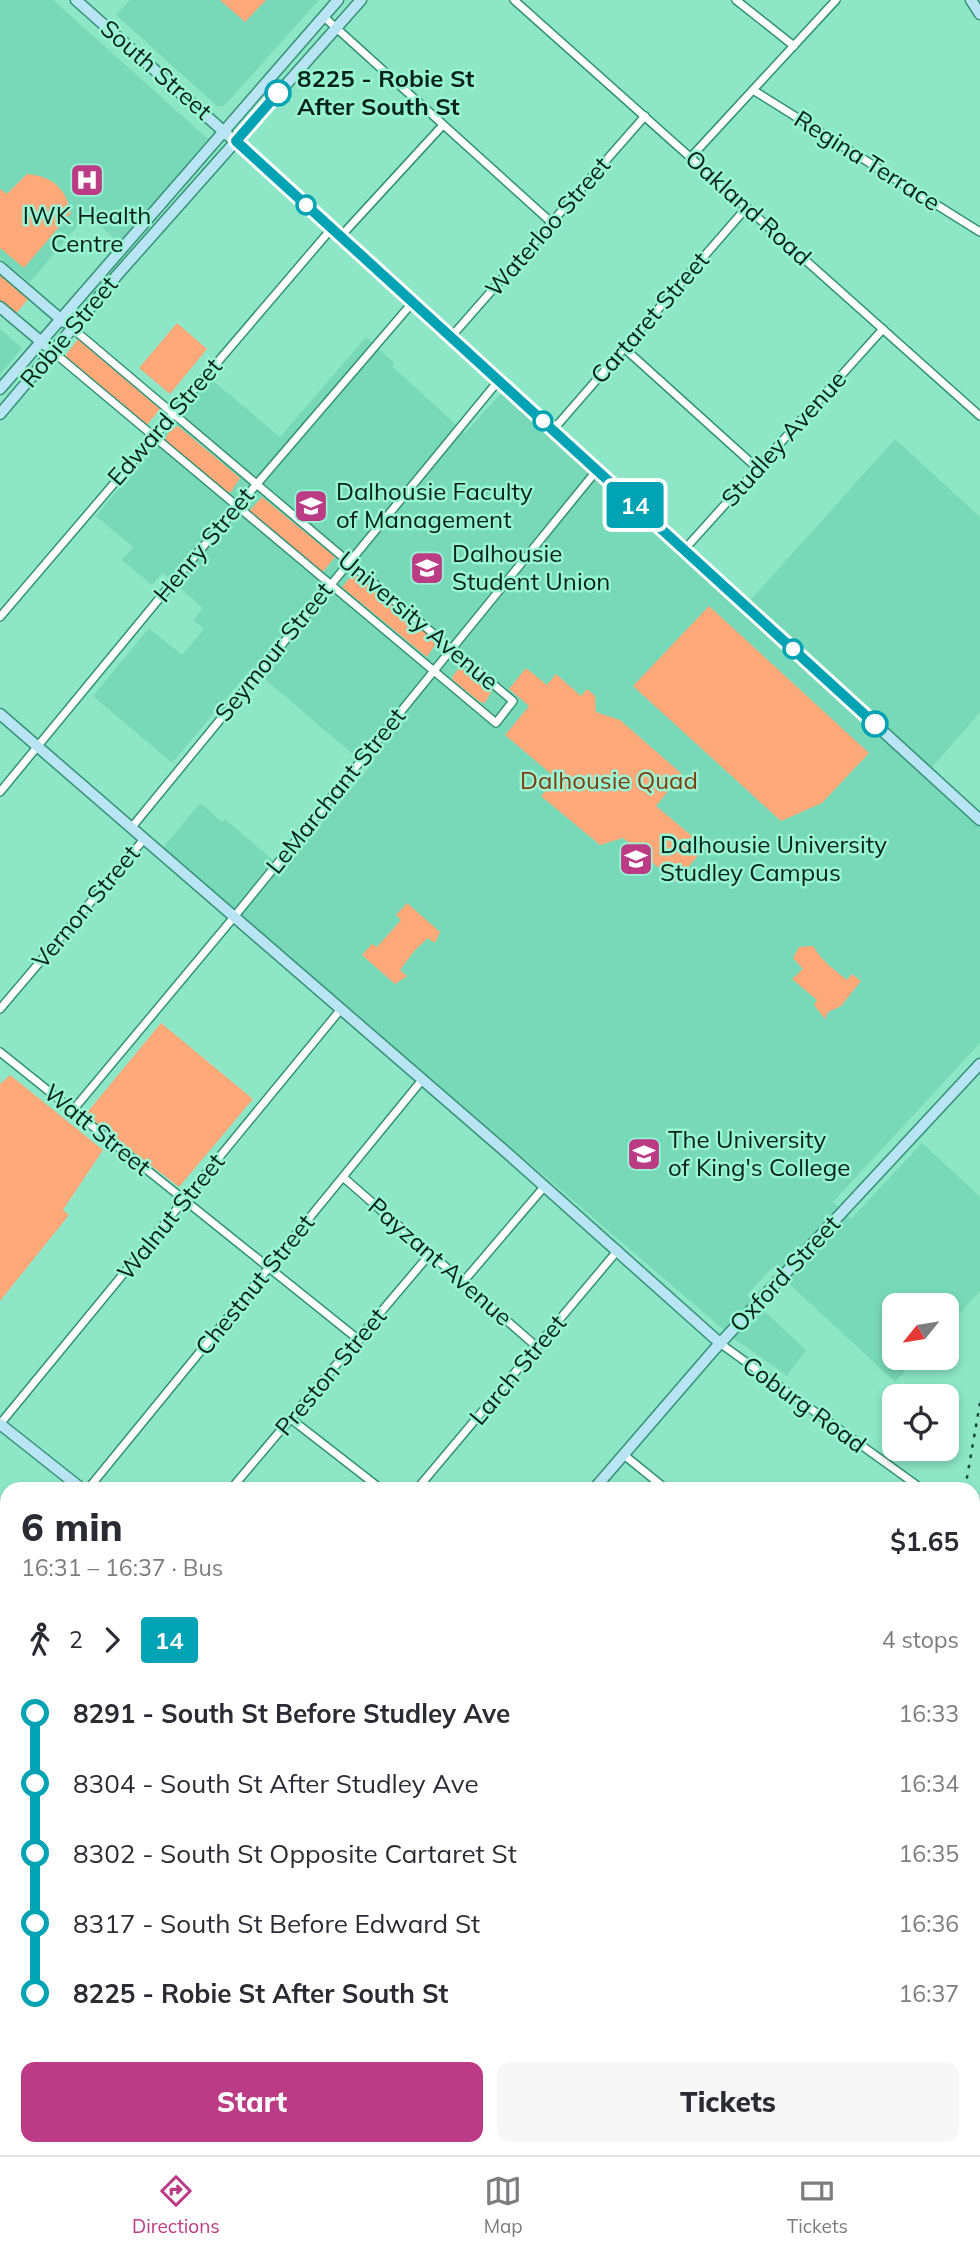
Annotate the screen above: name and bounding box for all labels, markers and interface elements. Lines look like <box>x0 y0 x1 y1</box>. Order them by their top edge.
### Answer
street label: South Street <box>95 13 218 126</box>
place label: 8225 - Robie St After South St <box>297 63 474 121</box>
marker: 8225 - Robie St After South St <box>265 80 291 106</box>
street label: Regina Terrace <box>789 103 946 217</box>
street label: Oakland Road <box>680 143 818 272</box>
street label: Waterloo Street <box>478 150 616 302</box>
hospital icon: IWK Health Centre <box>68 161 106 199</box>
unlabelled marker <box>296 195 316 215</box>
place label: IWK Health Centre <box>23 200 151 258</box>
street label: Cartaret Street <box>584 245 715 390</box>
street label: Robie Street <box>13 270 123 393</box>
street label: Edward Street <box>101 351 228 491</box>
street label: Studley Avenue <box>714 364 852 513</box>
unlabelled marker <box>533 411 553 431</box>
place label: Dalhousie Faculty of Management <box>336 476 533 534</box>
street label: Henry Street <box>147 481 260 608</box>
line badge: 14 <box>604 482 666 528</box>
school or university icon: Dalhousie Faculty of Management <box>292 487 330 525</box>
text: 14 <box>621 490 649 520</box>
place label: Dalhousie Student Union <box>452 538 610 596</box>
street label: University Avenue <box>332 544 505 696</box>
school or university icon: Dalhousie Student Union <box>408 549 446 587</box>
street label: Seymour Street <box>208 576 339 727</box>
unlabelled marker <box>783 639 803 659</box>
street label: LeMarchant Street <box>259 701 411 879</box>
unlabelled marker <box>862 711 888 737</box>
park label: Dalhousie Quad <box>520 765 698 795</box>
place label: Dalhousie University Studley Campus <box>660 829 887 887</box>
street label: Vernon Street <box>25 839 145 974</box>
school or university icon: Dalhousie University Studley Campus <box>617 840 655 878</box>
street label: Watt Street <box>38 1077 157 1181</box>
place label: The University of King's College <box>668 1124 850 1182</box>
school or university icon: The University of King's College <box>625 1135 663 1173</box>
street label: Walnut Street <box>110 1147 230 1286</box>
street label: Payzant Avenue <box>363 1191 519 1332</box>
street label: Chestnut Street <box>188 1208 320 1361</box>
street label: Oxford Street <box>723 1209 846 1338</box>
north arrow <box>882 1293 959 1370</box>
map controls <box>882 1293 959 1461</box>
street label: Preston Street <box>268 1301 392 1441</box>
street label: Larch Street <box>462 1308 572 1431</box>
street label: Coburg Road <box>737 1349 872 1459</box>
button: locate <box>882 1384 959 1461</box>
text: 6 min <box>21 1503 123 1551</box>
text: $1.65 <box>890 1525 959 1558</box>
text: 16:31 – 16:37 · Bus <box>21 1553 223 1582</box>
icon: walk <box>21 1621 59 1659</box>
icon: forward <box>93 1621 131 1659</box>
text: 2 <box>69 1625 83 1654</box>
text: 14 <box>155 1625 184 1655</box>
text: 4 stops <box>882 1625 959 1654</box>
text: 8291 - South St Before Studley Ave <box>73 1697 510 1730</box>
text: 16:33 <box>899 1699 959 1728</box>
text: 8304 - South St After Studley Ave <box>73 1767 479 1800</box>
text: 16:34 <box>899 1769 959 1798</box>
text: 8302 - South St Opposite Cartaret St <box>73 1837 517 1870</box>
text: 16:35 <box>899 1839 959 1868</box>
text: 8317 - South St Before Edward St <box>73 1907 480 1940</box>
text: 16:36 <box>899 1909 959 1938</box>
text: 8225 - Robie St After South St <box>73 1977 448 2010</box>
text: 16:37 <box>899 1979 959 2008</box>
button: Start <box>21 2062 483 2142</box>
button: Tickets <box>497 2062 959 2142</box>
tab: Directions <box>132 2172 220 2238</box>
tab: Map <box>484 2172 523 2238</box>
tab: Tickets <box>787 2172 848 2238</box>

